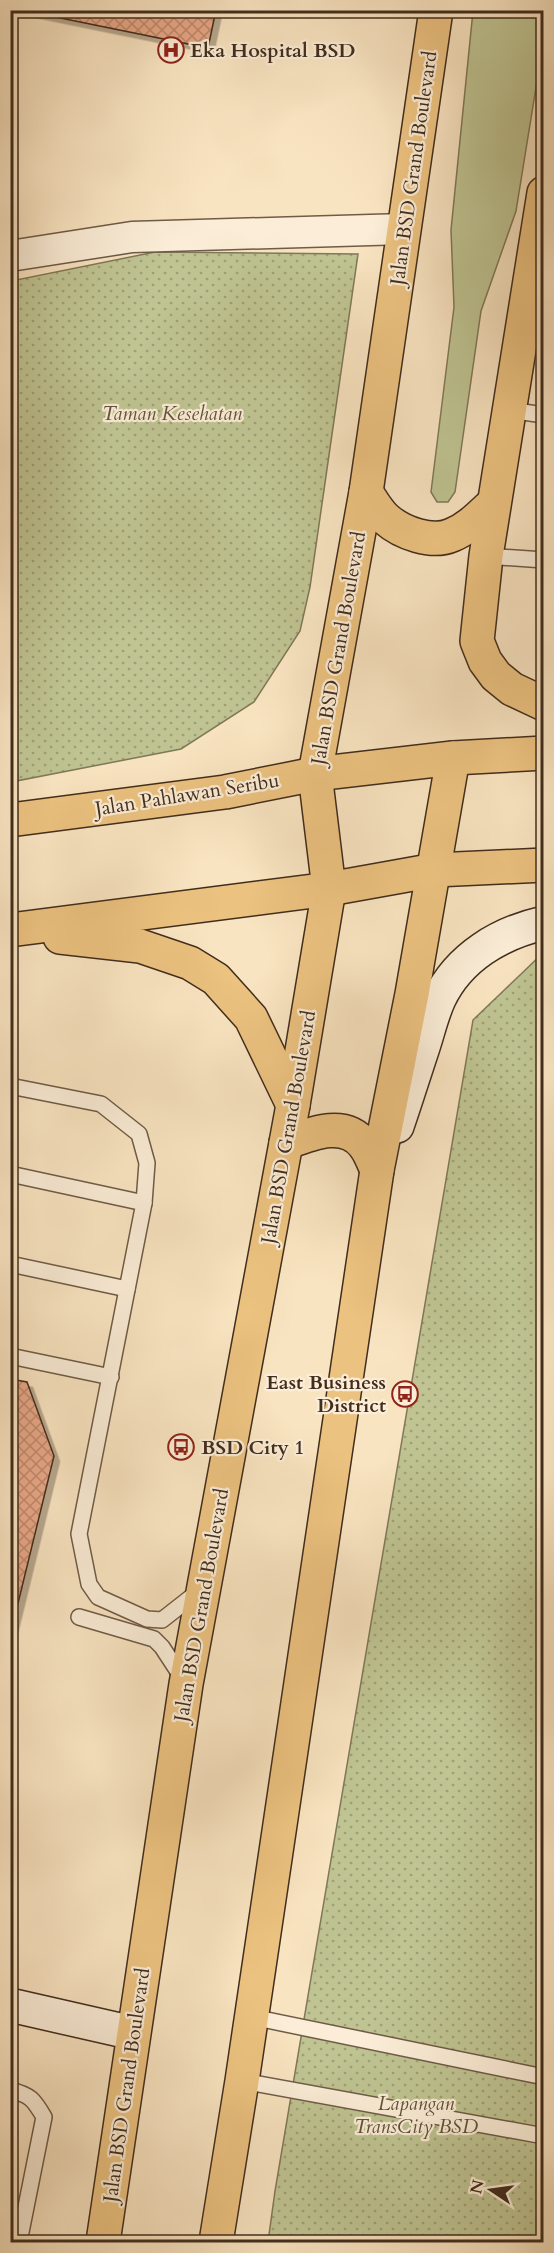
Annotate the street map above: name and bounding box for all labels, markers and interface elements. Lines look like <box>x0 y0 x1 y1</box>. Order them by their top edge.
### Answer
hospital icon: Eka Hospital BSD <box>156 35 186 65</box>
place label: Eka Hospital BSD <box>190 37 355 64</box>
street label: Jalan BSD Grand Boulevard <box>383 49 443 290</box>
park label: Taman Kesehatan <box>102 400 242 427</box>
street label: Jalan BSD Grand Boulevard <box>304 529 372 770</box>
street label: Jalan Pahlawan Seribu <box>90 767 281 823</box>
street label: Jalan BSD Grand Boulevard <box>254 1008 322 1249</box>
place label: East Business District <box>266 1369 386 1419</box>
bus stop icon: East Business District <box>390 1379 420 1409</box>
bus stop icon: BSD City 1 <box>166 1432 196 1462</box>
place label: BSD City 1 <box>201 1434 305 1461</box>
street label: Jalan BSD Grand Boulevard <box>167 1486 235 1727</box>
street label: Jalan BSD Grand Boulevard <box>96 1966 156 2207</box>
park label: Lapangan TransCity BSD <box>354 2090 478 2140</box>
north arrow <box>461 2160 521 2220</box>
text: N <box>465 2178 490 2196</box>

